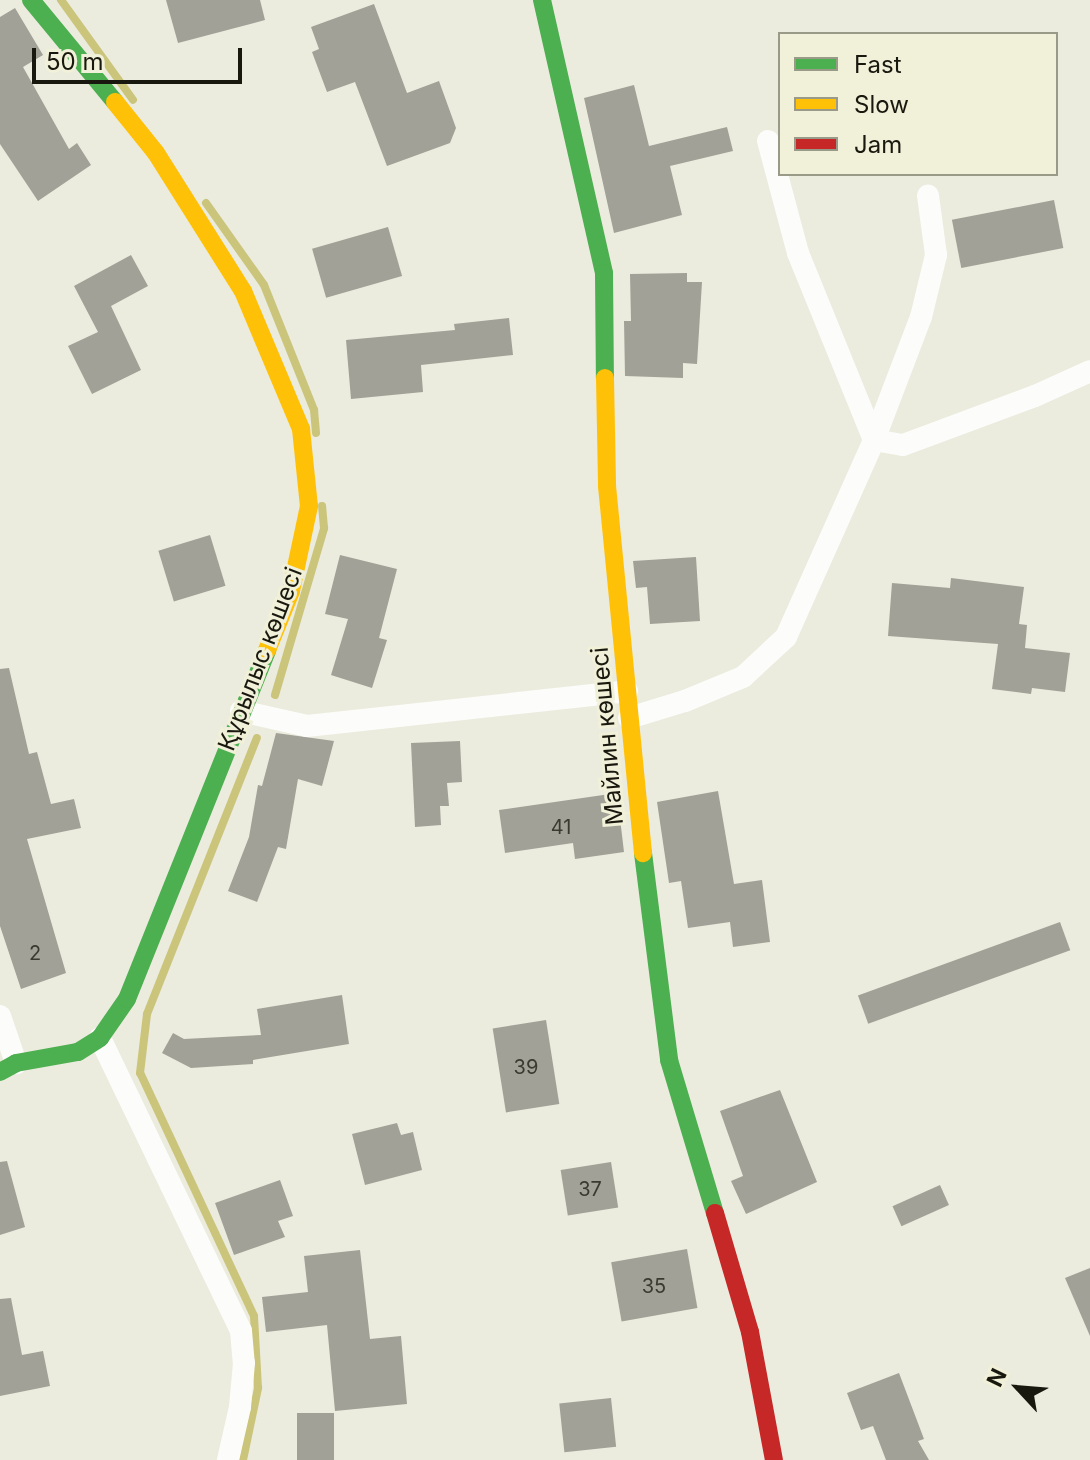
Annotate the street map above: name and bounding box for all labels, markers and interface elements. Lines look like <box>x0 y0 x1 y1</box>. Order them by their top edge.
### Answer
scale bar <box>36 32 246 82</box>
legend <box>778 32 1058 176</box>
text: 50 m <box>46 47 104 76</box>
text: Fast <box>854 50 902 79</box>
text: Slow <box>854 90 909 119</box>
text: Jam <box>854 130 902 159</box>
street label: Құрылыс көшесі <box>212 563 308 755</box>
street label: Майлин көшесі <box>585 646 629 826</box>
house number: 41 <box>551 815 571 839</box>
house number: 2 <box>29 941 41 965</box>
house number: 39 <box>514 1055 538 1079</box>
house number: 37 <box>578 1177 602 1201</box>
house number: 35 <box>642 1274 666 1298</box>
north arrow <box>978 1348 1058 1428</box>
text: N <box>981 1364 1012 1391</box>

